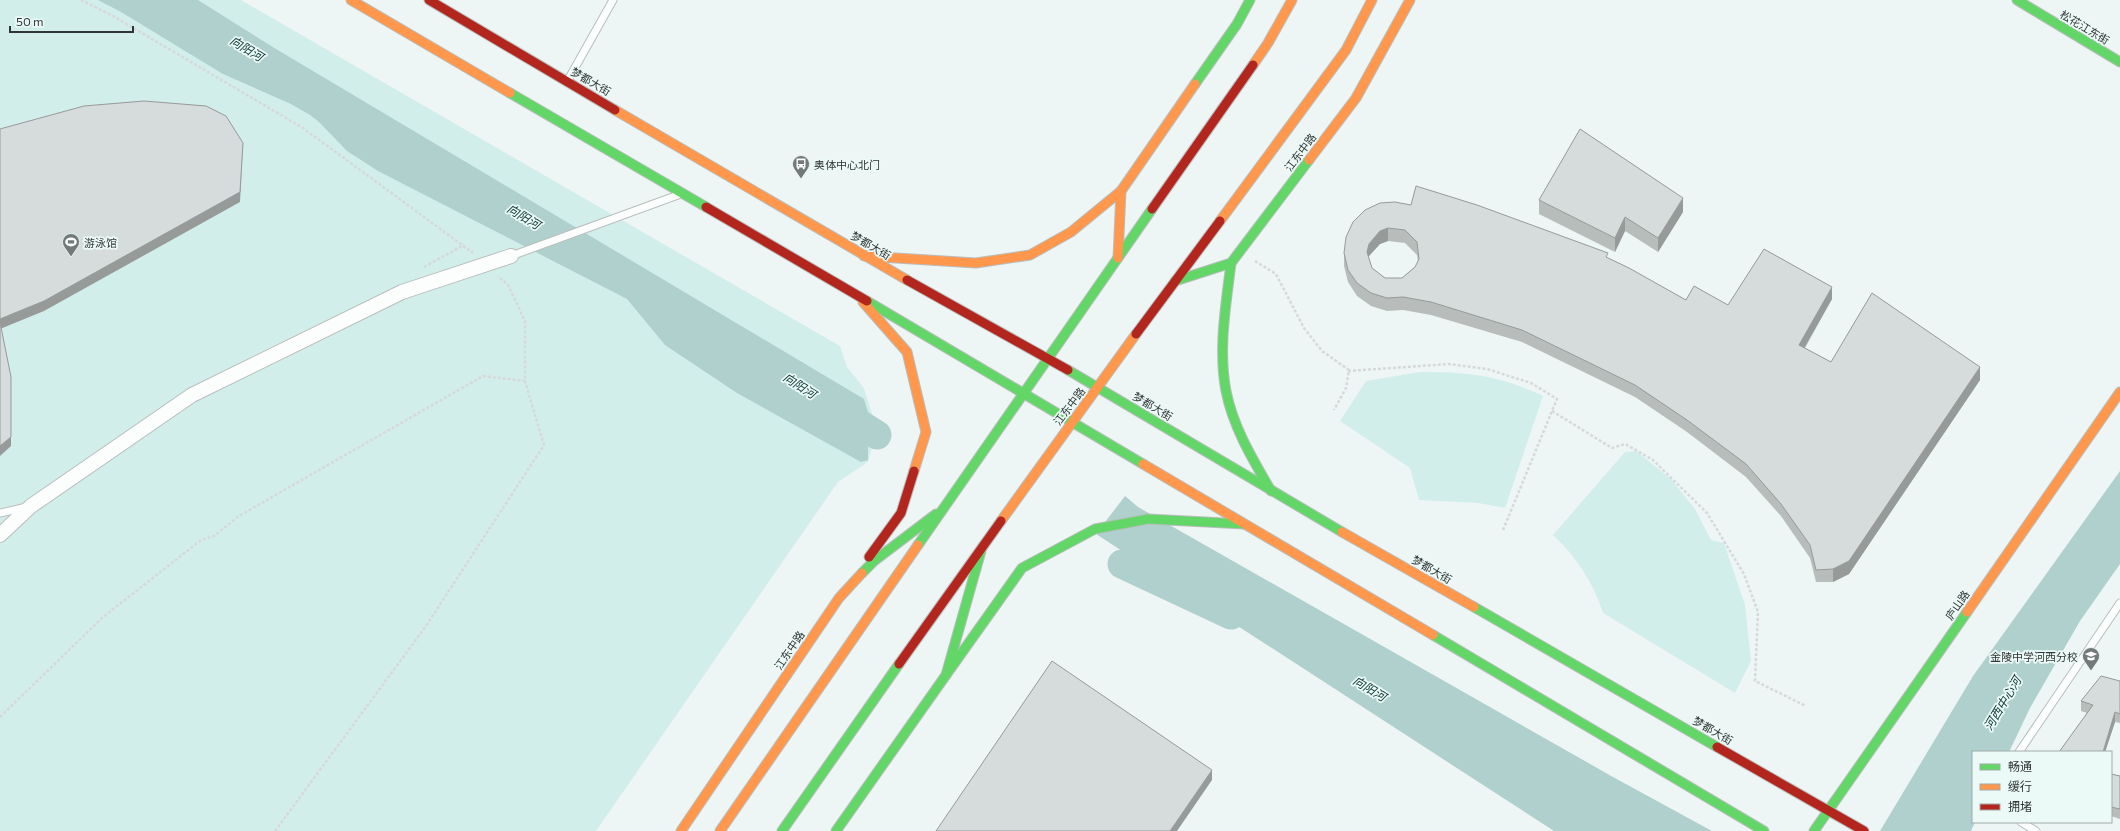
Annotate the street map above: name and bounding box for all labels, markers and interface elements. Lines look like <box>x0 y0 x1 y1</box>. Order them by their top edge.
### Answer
street label: 松花江东街 <box>2058 7 2112 47</box>
scale bar <box>10 8 133 34</box>
text: 50 m <box>16 14 44 28</box>
water label: 向阳河 <box>228 33 268 64</box>
street label: 梦都大街 <box>569 64 613 98</box>
street label: 江东中路 <box>1282 131 1318 173</box>
bus stop icon: 奥体中心北门 <box>791 154 811 179</box>
place label: 奥体中心北门 <box>814 158 880 171</box>
water label: 向阳河 <box>505 201 545 232</box>
street label: 梦都大街 <box>849 228 893 262</box>
sports icon: 游泳馆 <box>61 232 81 257</box>
place label: 游泳馆 <box>84 236 117 249</box>
water label: 向阳河 <box>781 369 821 402</box>
street label: 江东中路 <box>1051 385 1087 427</box>
street label: 梦都大街 <box>1131 389 1175 423</box>
street label: 梦都大街 <box>1410 552 1454 586</box>
street label: 庐山路 <box>1942 588 1972 622</box>
street label: 江东中路 <box>771 628 807 672</box>
school or university icon: 金陵中学河西分校 <box>2081 646 2101 671</box>
place label: 金陵中学河西分校 <box>1990 650 2078 663</box>
water label: 河西中心河 <box>1981 672 2024 732</box>
water label: 向阳河 <box>1351 673 1391 704</box>
street label: 梦都大街 <box>1691 713 1735 747</box>
legend <box>1972 751 2112 823</box>
text: 畅通 <box>2008 759 2032 773</box>
text: 缓行 <box>2008 779 2032 793</box>
text: 拥堵 <box>2008 799 2032 813</box>

